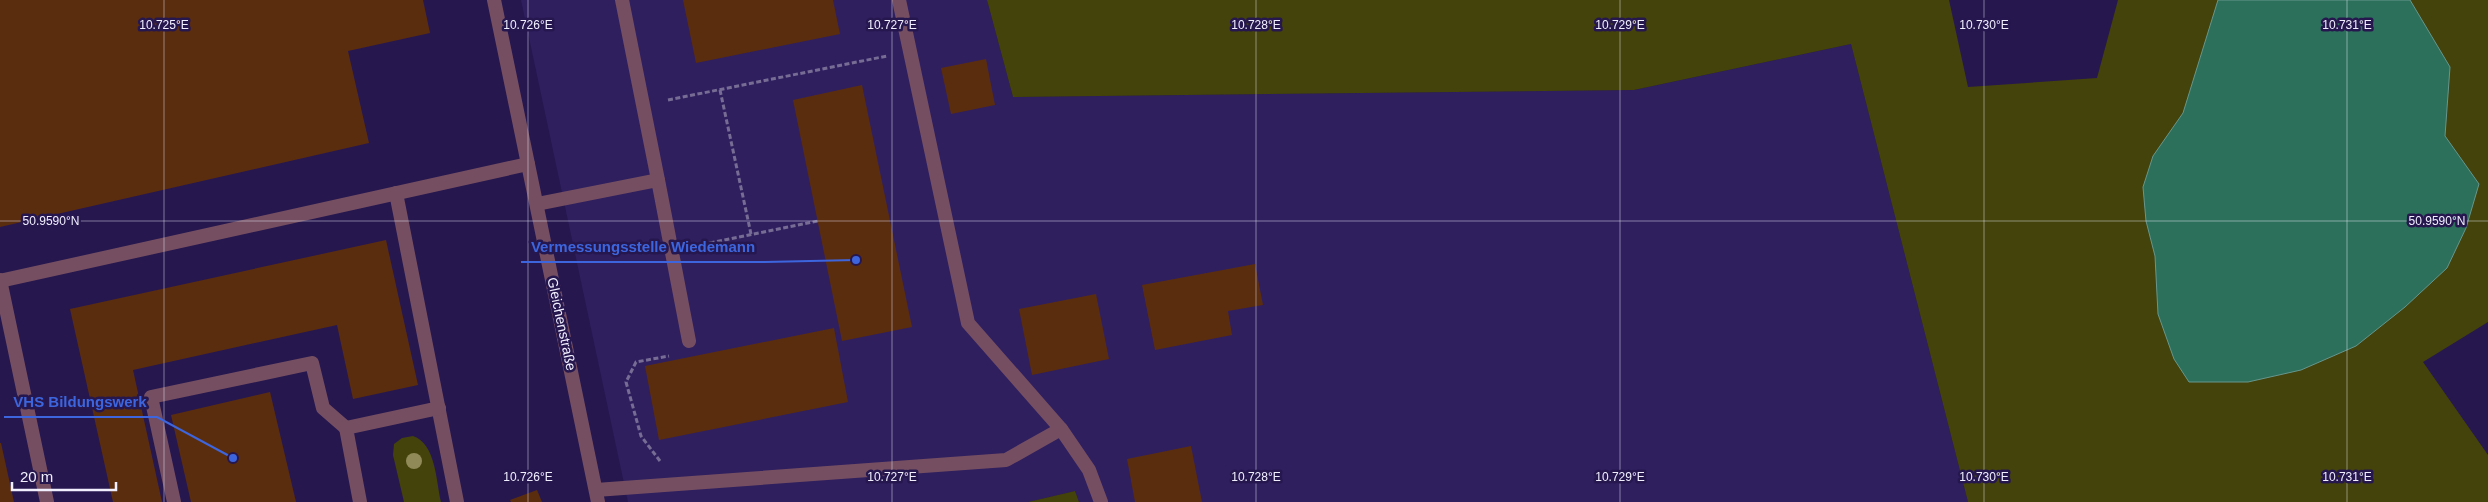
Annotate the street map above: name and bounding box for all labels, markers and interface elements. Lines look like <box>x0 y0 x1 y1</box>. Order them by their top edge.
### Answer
text: 10.725°E <box>139 18 189 32</box>
text: 10.726°E <box>503 18 553 32</box>
text: 10.727°E <box>867 18 917 32</box>
text: 10.728°E <box>1231 18 1281 32</box>
text: 10.729°E <box>1595 18 1645 32</box>
text: 10.730°E <box>1959 18 2009 32</box>
text: 10.731°E <box>2322 18 2372 32</box>
text: 50.9590°N <box>23 214 79 228</box>
text: 50.9590°N <box>2409 214 2465 228</box>
callout: Vermessungsstelle Wiedemann <box>521 232 765 262</box>
text: Vermessungsstelle Wiedemann <box>531 238 755 255</box>
street label: Gleichenstraße <box>544 276 580 372</box>
callout: VHS Bildungswerk <box>4 387 157 417</box>
text: VHS Bildungswerk <box>13 393 147 410</box>
scale bar <box>12 460 116 492</box>
text: 20 m <box>20 468 53 485</box>
text: 10.726°E <box>503 470 553 484</box>
text: 10.727°E <box>867 470 917 484</box>
text: 10.728°E <box>1231 470 1281 484</box>
text: 10.729°E <box>1595 470 1645 484</box>
text: 10.730°E <box>1959 470 2009 484</box>
text: 10.731°E <box>2322 470 2372 484</box>

